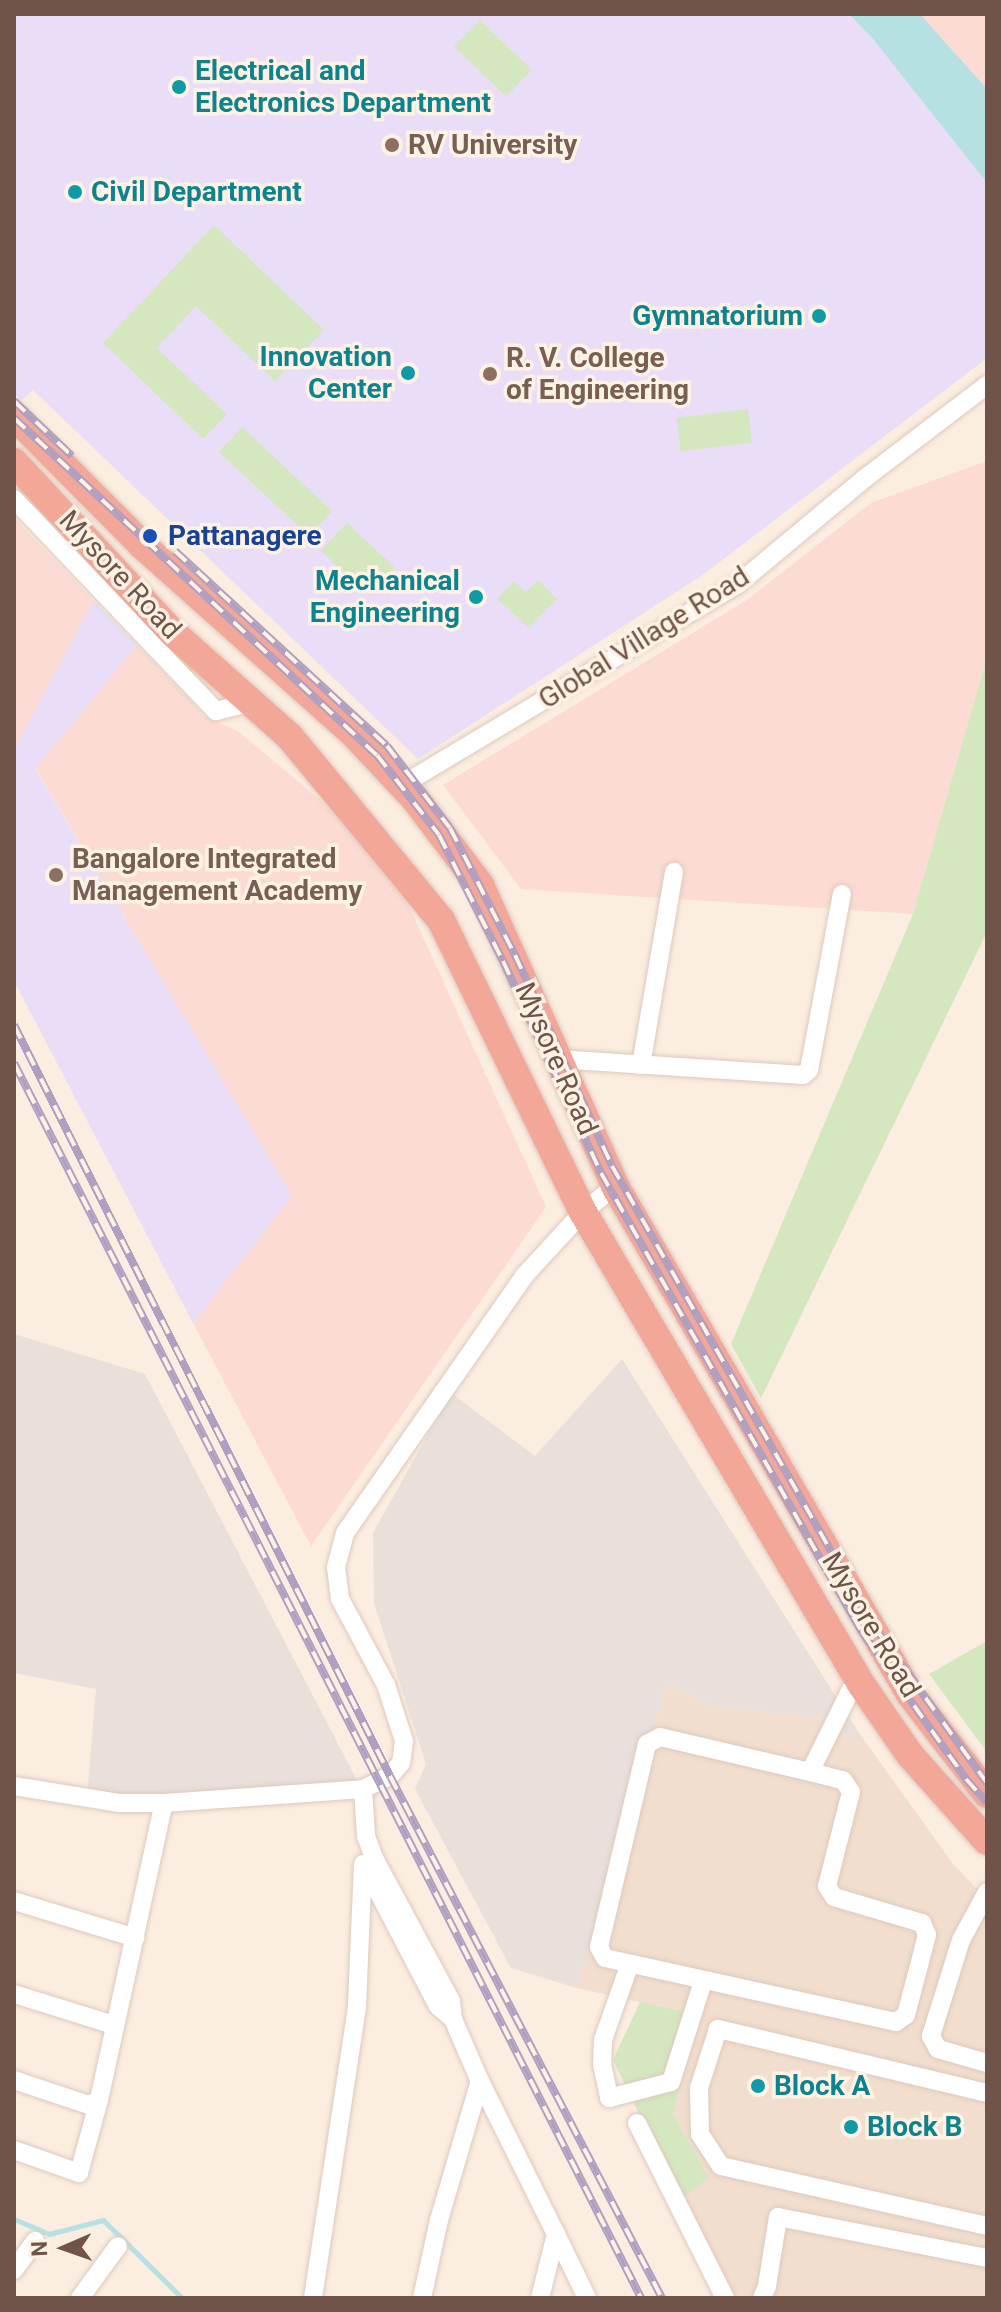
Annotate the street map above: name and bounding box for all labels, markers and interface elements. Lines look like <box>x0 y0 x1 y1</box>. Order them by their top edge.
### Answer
place label: Electrical and Electronics Department <box>195 54 491 120</box>
marker: Electrical and Electronics Department <box>170 78 188 96</box>
place label: RV University <box>408 128 577 162</box>
marker: RV University <box>383 136 401 154</box>
place label: Civil Department <box>91 175 302 209</box>
marker: Civil Department <box>66 183 84 201</box>
place label: Gymnatorium <box>632 299 803 333</box>
marker: Gymnatorium <box>810 307 828 325</box>
place label: Innovation Center <box>259 340 392 406</box>
place label: R. V. College of Engineering <box>506 341 689 407</box>
marker: Innovation Center <box>399 364 417 382</box>
marker: R. V. College of Engineering <box>481 365 499 383</box>
street label: Mysore Road <box>52 504 188 646</box>
place label: Pattanagere <box>168 519 322 553</box>
marker: Pattanagere <box>139 525 161 547</box>
street label: Global Village Road <box>533 560 755 716</box>
place label: Mechanical Engineering <box>310 564 460 630</box>
marker: Mechanical Engineering <box>467 588 485 606</box>
place label: Bangalore Integrated Management Academy <box>72 842 362 908</box>
marker: Bangalore Integrated Management Academy <box>47 866 65 884</box>
street label: Mysore Road <box>507 978 605 1140</box>
street label: Mysore Road <box>815 1546 927 1704</box>
place label: Block A <box>774 2069 870 2103</box>
marker: Block A <box>749 2077 767 2095</box>
place label: Block B <box>867 2110 962 2144</box>
marker: Block B <box>842 2118 860 2136</box>
north arrow <box>24 2208 104 2288</box>
text: N <box>27 2241 52 2257</box>

